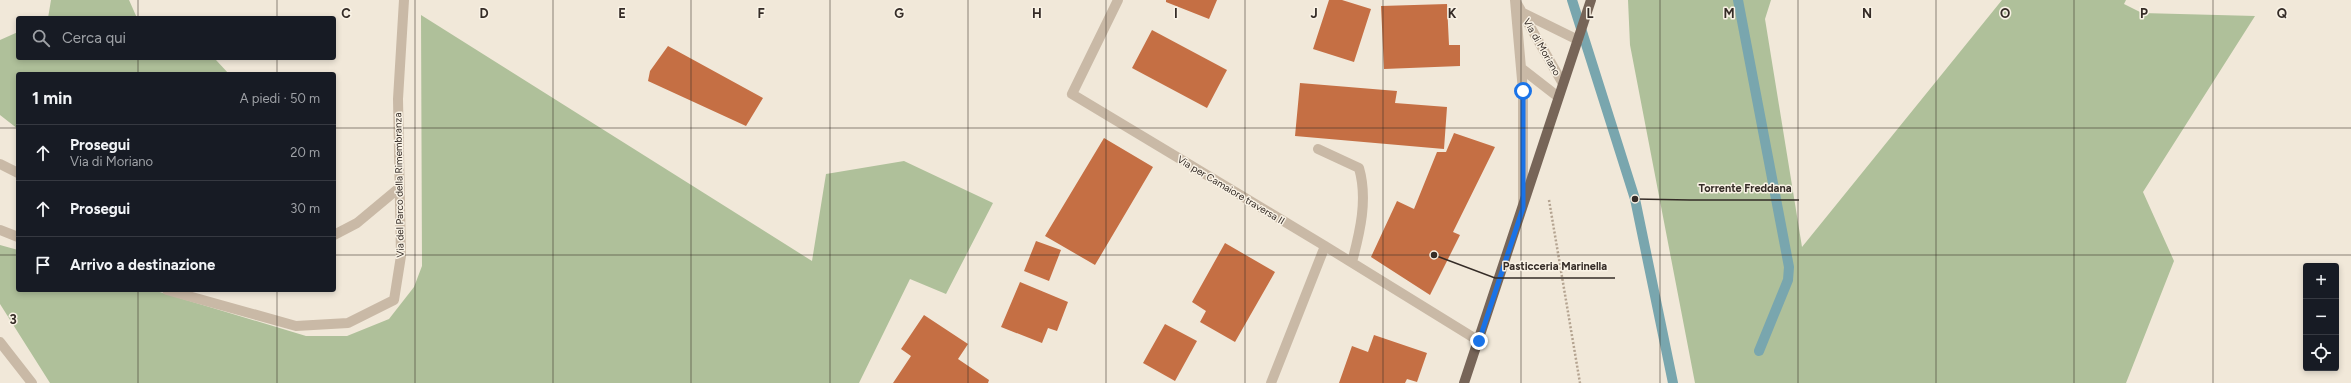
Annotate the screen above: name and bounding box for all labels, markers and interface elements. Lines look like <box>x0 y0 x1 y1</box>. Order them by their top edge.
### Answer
text: C <box>341 6 351 21</box>
text: D <box>479 6 489 21</box>
text: E <box>618 6 626 21</box>
text: F <box>757 6 765 21</box>
text: G <box>894 6 904 21</box>
text: H <box>1032 6 1042 21</box>
text: I <box>1174 6 1178 21</box>
text: J <box>1310 6 1318 21</box>
text: K <box>1448 6 1457 21</box>
text: L <box>1587 6 1594 21</box>
text: M <box>1723 6 1735 21</box>
text: N <box>1862 6 1872 21</box>
text: O <box>2000 6 2010 21</box>
text: P <box>2140 6 2148 21</box>
text: Q <box>2277 6 2287 21</box>
search box <box>16 16 336 60</box>
street label: Via di Moriano <box>1520 16 1564 78</box>
icon: search <box>30 27 52 49</box>
text: Cerca qui <box>62 29 126 47</box>
route start <box>1514 82 1532 100</box>
text: 1 min <box>32 88 72 108</box>
text: A piedi · 50 m <box>240 91 320 106</box>
street label: Via del Parco della Rimembranza <box>391 112 407 258</box>
text: Prosegui <box>70 136 130 154</box>
icon: ahead <box>32 142 54 164</box>
text: 20 m <box>290 145 320 160</box>
street label: Via per Camaiore traversa II <box>1175 153 1287 227</box>
text: Via di Moriano <box>70 154 153 169</box>
callout: Torrente Freddana <box>1690 177 1799 200</box>
text: Torrente Freddana <box>1698 182 1792 195</box>
icon: ahead <box>32 198 54 220</box>
text: Prosegui <box>70 200 130 218</box>
text: 30 m <box>290 201 320 216</box>
icon: arrive <box>32 254 54 276</box>
callout: Pasticceria Marinella <box>1495 255 1615 278</box>
text: Arrivo a destinazione <box>70 256 215 274</box>
text: Pasticceria Marinella <box>1503 260 1607 273</box>
map controls <box>2303 263 2339 371</box>
button: + <box>2303 263 2339 299</box>
button: − <box>2303 299 2339 335</box>
text: 3 <box>9 312 17 327</box>
route end <box>1470 332 1488 350</box>
button: locate <box>2303 335 2339 371</box>

